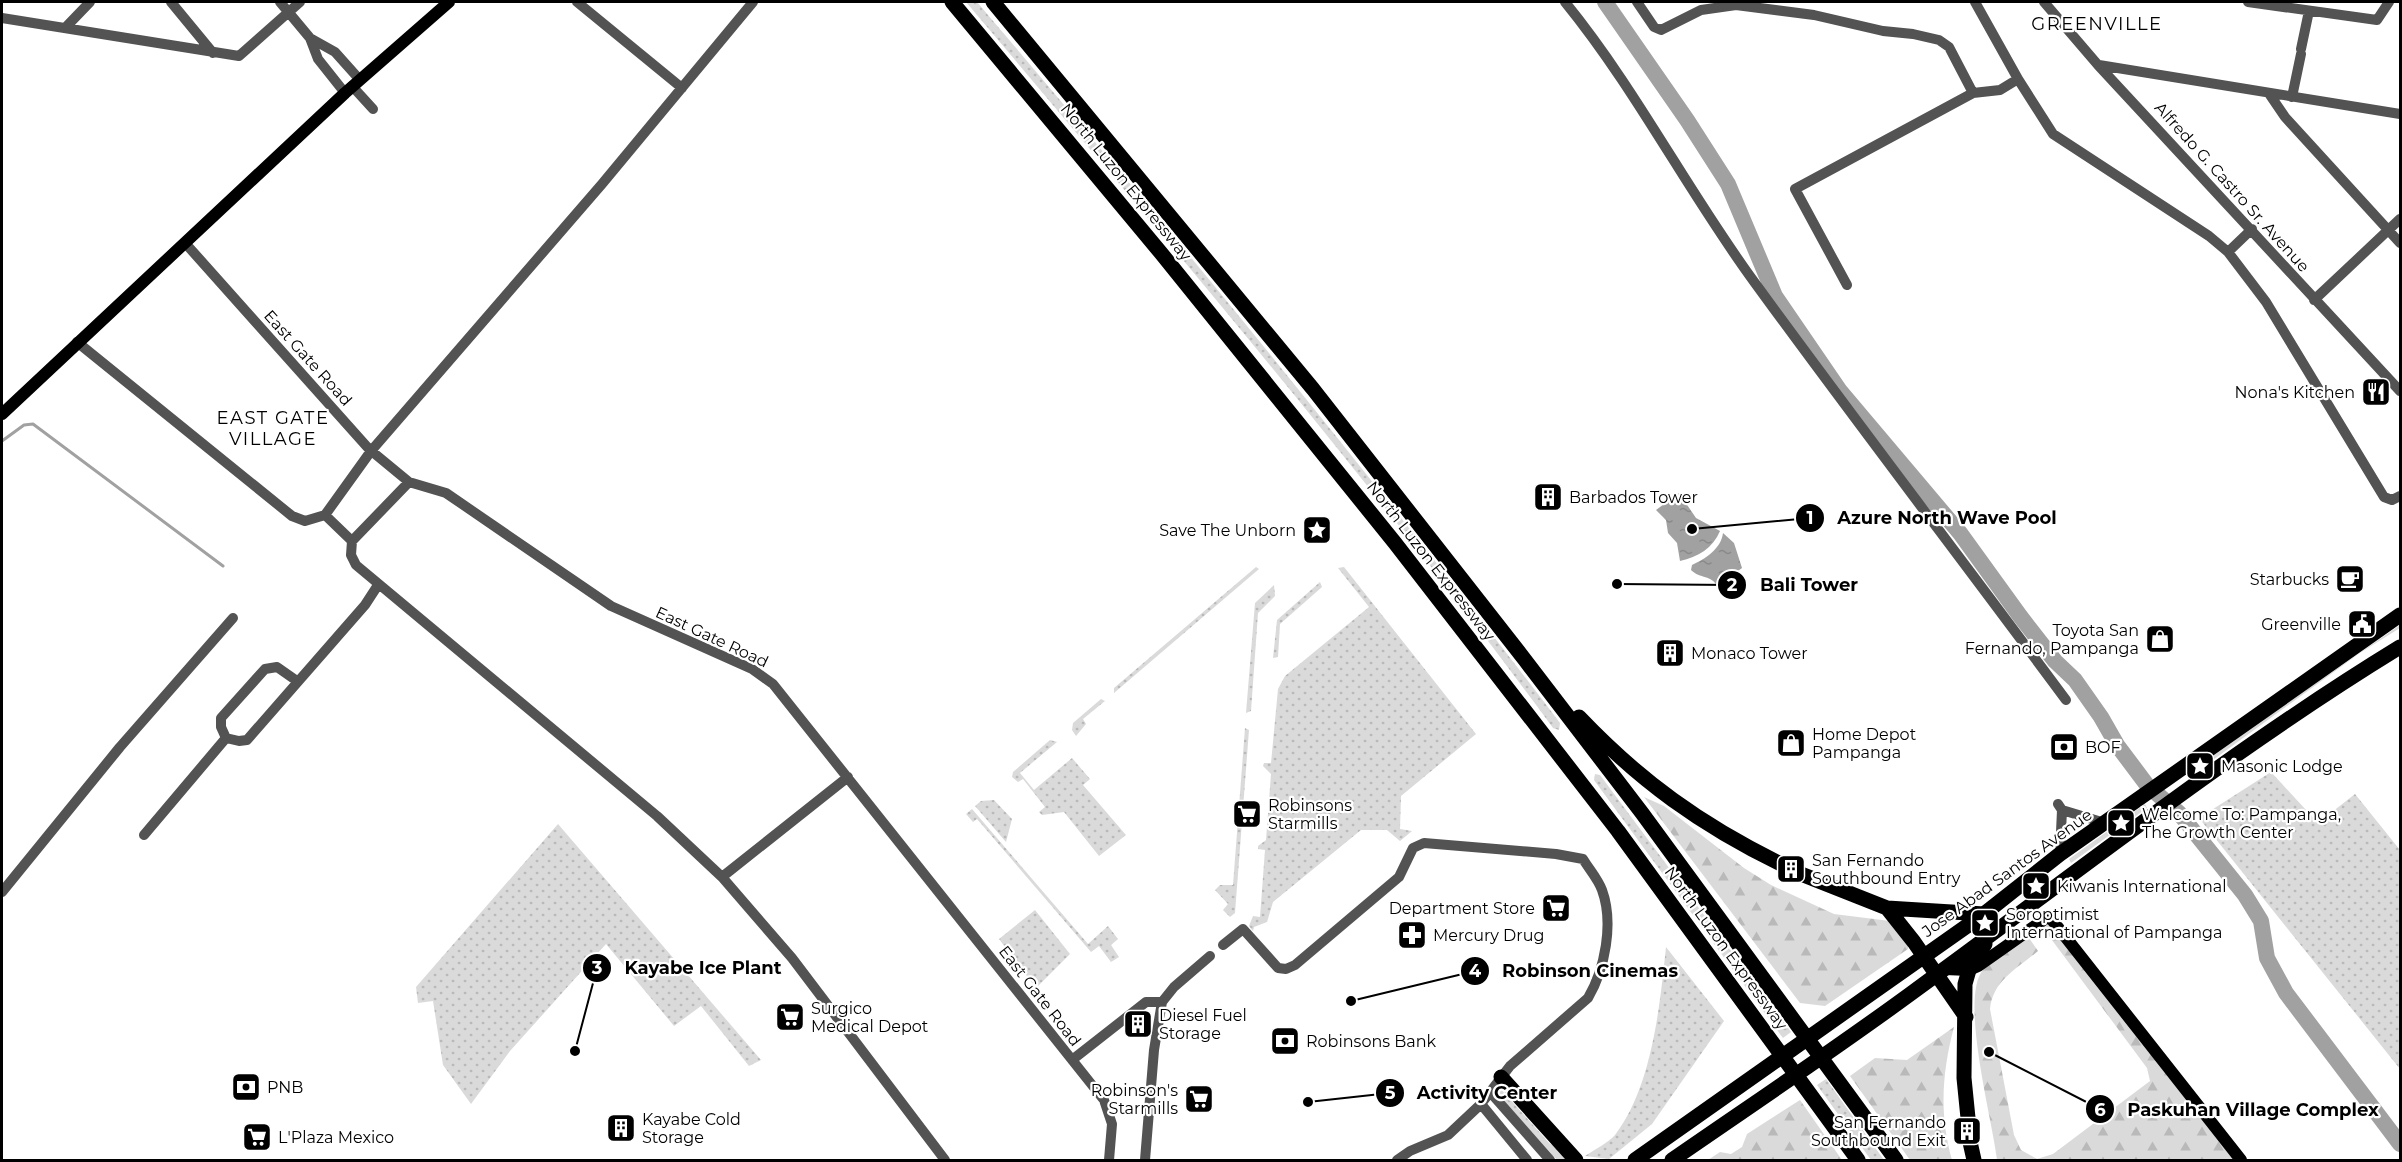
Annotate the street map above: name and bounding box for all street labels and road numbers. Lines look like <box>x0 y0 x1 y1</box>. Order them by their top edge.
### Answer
street label: Alfredo G. Castro Sr. Avenue <box>2151 98 2313 276</box>
street label: North Luzon Expressway <box>1057 99 1196 265</box>
street label: East Gate Road <box>260 306 356 410</box>
street label: North Luzon Expressway <box>1363 478 1499 645</box>
street label: East Gate Road <box>653 603 771 671</box>
street label: Jose Abad Santos Avenue <box>1918 805 2096 942</box>
street label: North Luzon Expressway <box>1660 863 1792 1034</box>
street label: East Gate Road <box>995 942 1085 1050</box>

